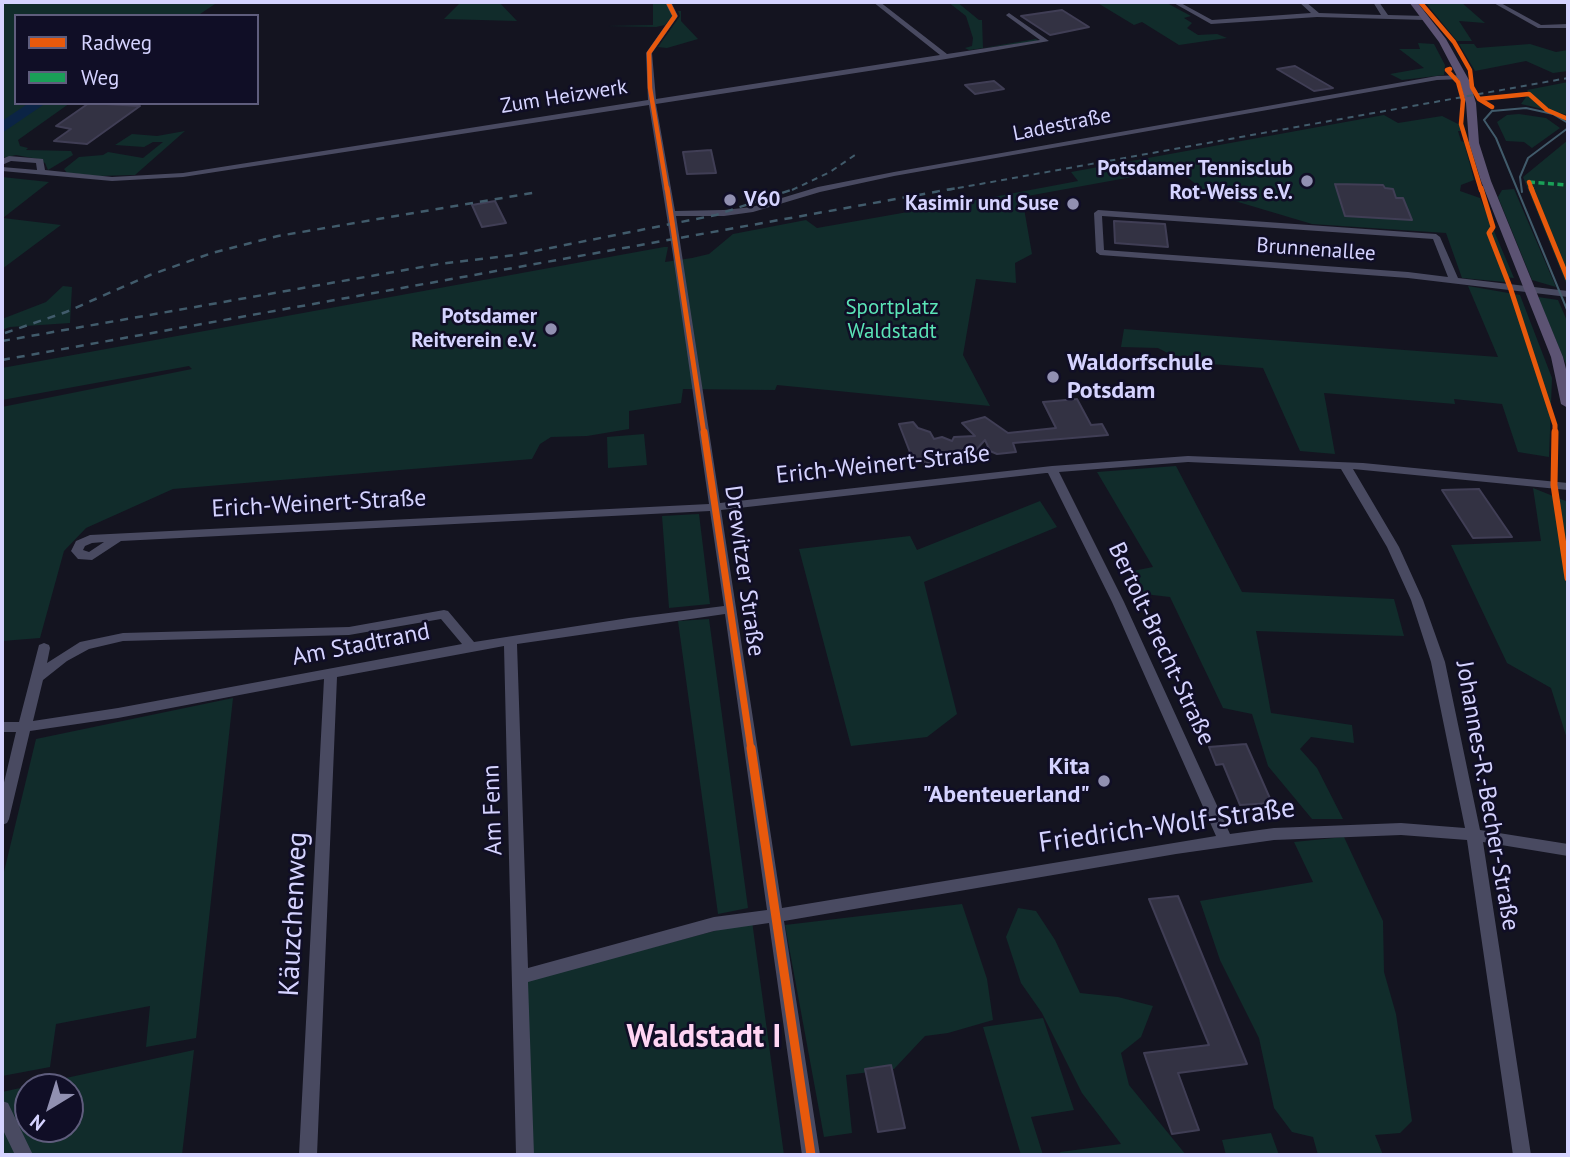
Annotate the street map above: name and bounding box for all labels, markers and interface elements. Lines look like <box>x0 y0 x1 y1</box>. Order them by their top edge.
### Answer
legend <box>14 14 259 105</box>
text: Radweg <box>81 29 152 56</box>
text: Weg <box>81 64 119 91</box>
street label: Zum Heizwerk <box>499 75 629 119</box>
street label: Ladestraße <box>1011 103 1113 147</box>
place label: Potsdamer Tennisclub Rot-Weiss e.V. <box>1097 156 1293 206</box>
marker: Potsdamer Tennisclub Rot-Weiss e.V. <box>1299 173 1315 189</box>
place label: V60 <box>744 187 780 213</box>
place label: Kasimir und Suse <box>905 191 1059 217</box>
marker: V60 <box>722 192 738 208</box>
marker: Kasimir und Suse <box>1065 196 1081 212</box>
street label: Brunnenallee <box>1255 233 1377 267</box>
park label: Sportplatz Waldstadt <box>845 295 939 345</box>
place label: Potsdamer Reitverein e.V. <box>411 304 537 354</box>
marker: Potsdamer Reitverein e.V. <box>543 321 559 337</box>
place label: Waldorfschule Potsdam <box>1067 349 1213 405</box>
marker: Waldorfschule Potsdam <box>1045 369 1061 385</box>
street label: Erich-Weinert-Straße <box>775 439 991 491</box>
street label: Erich-Weinert-Straße <box>211 484 427 524</box>
street label: Drewitzer Straße <box>718 484 770 658</box>
street label: Bertolt-Brecht-Straße <box>1101 538 1221 750</box>
street label: Am Stadtrand <box>290 618 432 672</box>
street label: Johannes-R.-Becher-Straße <box>1449 659 1525 933</box>
place label: Kita "Abenteuerland" <box>922 753 1090 809</box>
street label: Am Fenn <box>477 764 509 856</box>
marker: Kita "Abenteuerland" <box>1096 773 1112 789</box>
street label: Friedrich-Wolf-Straße <box>1037 791 1297 861</box>
street label: Käuzchenweg <box>273 831 315 997</box>
district label: Waldstadt I <box>627 1019 781 1057</box>
north arrow <box>14 1073 84 1143</box>
text: N <box>25 1110 50 1136</box>

